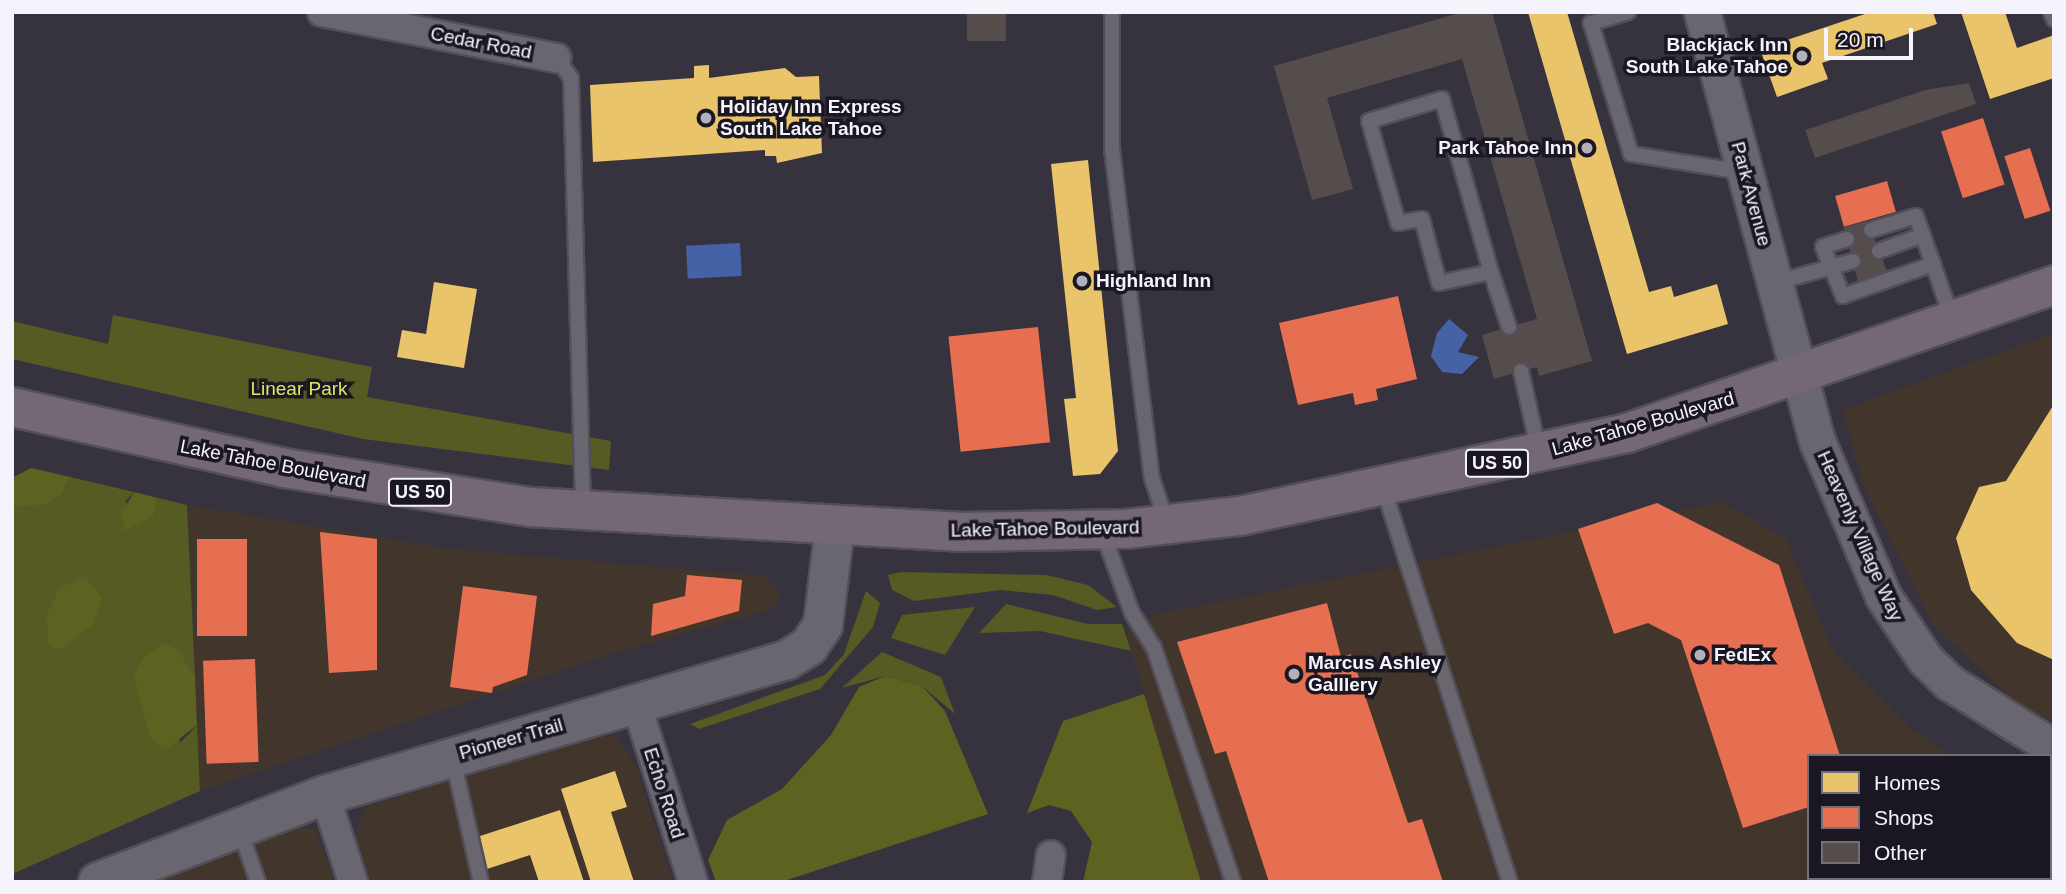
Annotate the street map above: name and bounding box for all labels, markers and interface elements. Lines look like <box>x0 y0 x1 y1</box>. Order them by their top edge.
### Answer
scale bar <box>1828 14 1917 58</box>
street label: Cedar Road <box>429 22 533 64</box>
text: 20 m <box>1837 28 1884 51</box>
place label: Blackjack Inn South Lake Tahoe <box>1626 34 1788 78</box>
marker: Blackjack Inn South Lake Tahoe <box>1794 48 1810 64</box>
place label: Holiday Inn Express South Lake Tahoe <box>720 96 902 140</box>
marker: Holiday Inn Express South Lake Tahoe <box>698 110 714 126</box>
place label: Park Tahoe Inn <box>1438 137 1573 159</box>
street label: Park Avenue <box>1726 139 1776 249</box>
marker: Park Tahoe Inn <box>1579 140 1595 156</box>
place label: Highland Inn <box>1096 270 1211 292</box>
marker: Highland Inn <box>1074 273 1090 289</box>
park label: Linear Park <box>250 378 348 400</box>
street label: Lake Tahoe Boulevard <box>1549 387 1737 461</box>
street label: Lake Tahoe Boulevard <box>178 435 368 493</box>
street label: Heavenly Village Way <box>1812 447 1908 625</box>
road number: US 50 <box>1464 448 1530 477</box>
road number: US 50 <box>387 478 453 506</box>
street label: Lake Tahoe Boulevard <box>950 516 1140 542</box>
place label: FedEx <box>1714 644 1771 666</box>
marker: FedEx <box>1692 647 1708 663</box>
place label: Marcus Ashley Galllery <box>1308 652 1442 696</box>
marker: Marcus Ashley Galllery <box>1286 666 1302 682</box>
street label: Pioneer Trail <box>456 713 566 765</box>
street label: Echo Road <box>639 745 689 841</box>
legend <box>1807 754 2052 880</box>
text: Homes <box>1874 771 1941 794</box>
text: Shops <box>1874 806 1934 829</box>
text: Other <box>1874 841 1927 864</box>

